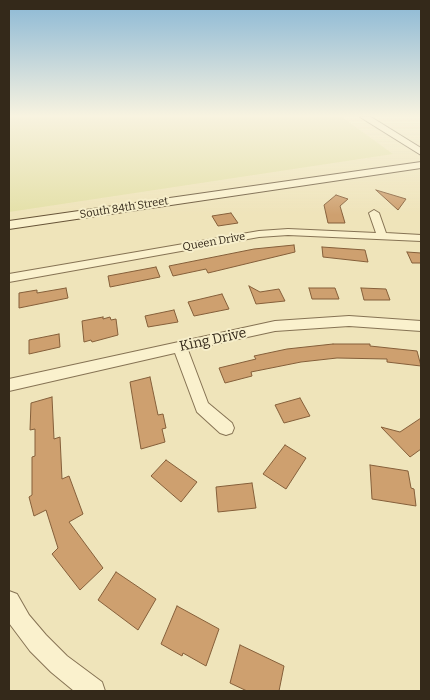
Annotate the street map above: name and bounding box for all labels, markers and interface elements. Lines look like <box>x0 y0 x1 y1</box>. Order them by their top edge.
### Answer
street label: South 84th Street <box>79 194 169 222</box>
street label: Queen Drive <box>182 230 246 254</box>
street label: King Drive <box>178 325 248 355</box>

